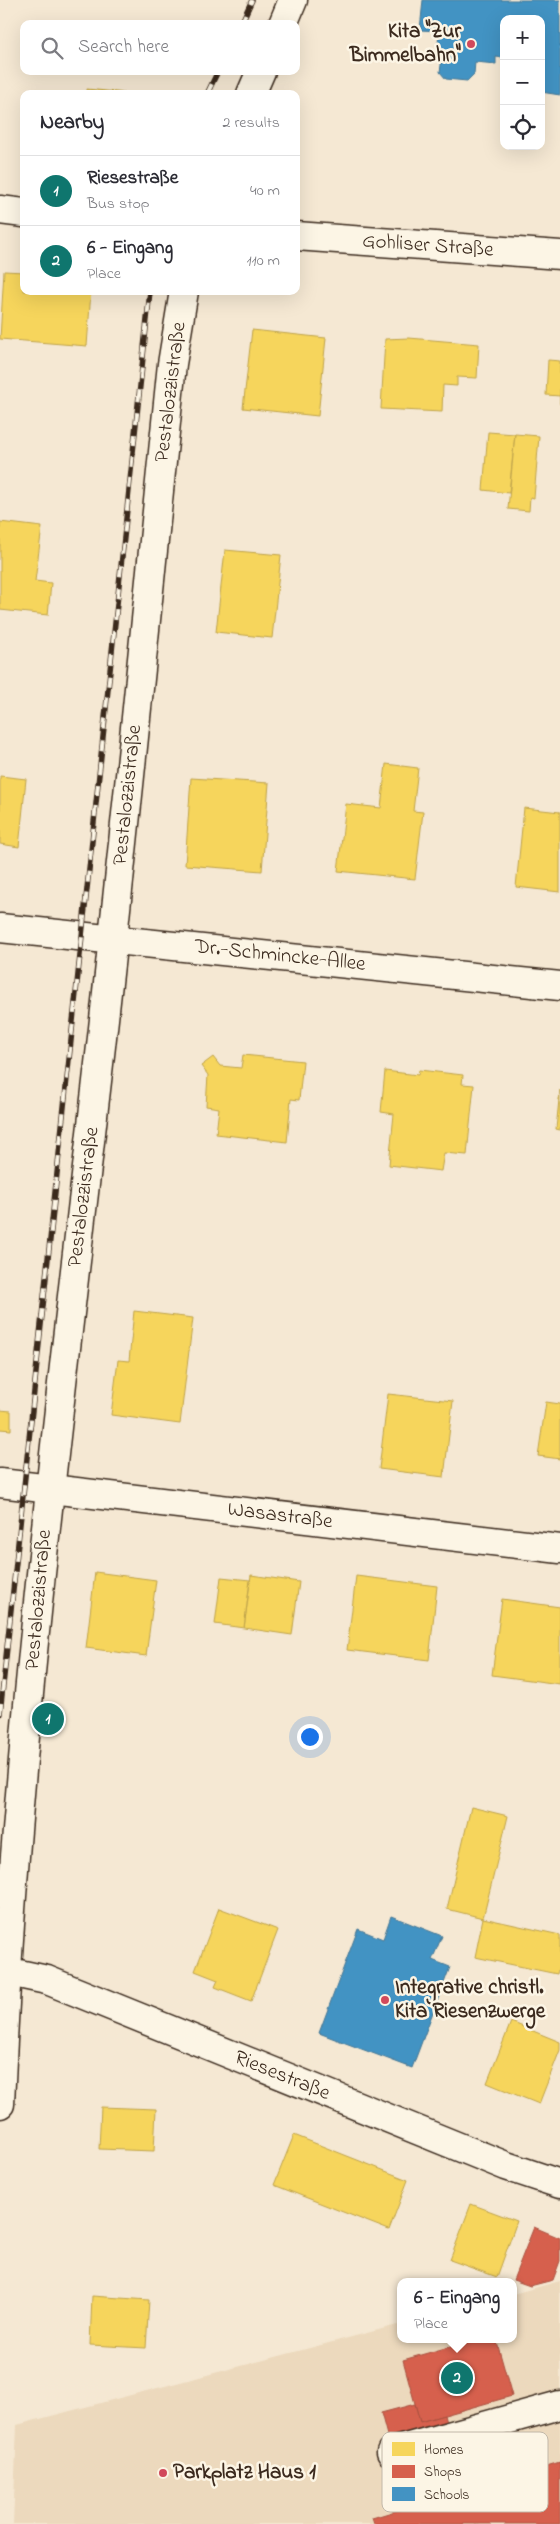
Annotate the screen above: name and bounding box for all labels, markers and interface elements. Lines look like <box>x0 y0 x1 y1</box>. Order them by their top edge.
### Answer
map controls <box>500 15 545 150</box>
button: + <box>500 15 545 60</box>
place label: Kita "Zur Bimmelbahn" <box>349 17 461 71</box>
search box <box>20 20 300 75</box>
icon: search <box>38 34 66 62</box>
text: Search here <box>78 34 169 61</box>
marker: Kita "Zur Bimmelbahn" <box>465 38 477 50</box>
button: − <box>500 60 545 105</box>
button: locate <box>500 105 545 150</box>
text: Nearby <box>40 108 104 138</box>
text: 2 results <box>222 111 280 135</box>
text: Riesestraße <box>87 165 178 192</box>
text: 1 <box>53 179 59 203</box>
text: 40 m <box>250 179 280 203</box>
text: Bus stop <box>87 192 150 216</box>
street label: Gohliser Straße <box>361 226 495 266</box>
text: 6 - Eingang <box>87 235 173 262</box>
text: 2 <box>52 249 60 273</box>
text: 110 m <box>246 249 280 273</box>
text: Place <box>87 262 121 286</box>
street label: Pestalozzistraße <box>148 320 195 464</box>
street label: Pestalozzistraße <box>106 723 150 867</box>
street label: Dr.-Schmincke-Allee <box>192 932 368 980</box>
street label: Pestalozzistraße <box>61 1125 108 1269</box>
street label: Wasastraße <box>226 1495 335 1537</box>
street label: Pestalozzistraße <box>18 1528 60 1672</box>
pin: 1 <box>32 1700 64 1738</box>
your location <box>297 1724 323 1750</box>
place label: Integrative christl. Kita Riesenzwerge <box>395 1973 546 2029</box>
marker: Integrative christl. Kita Riesenzwerge <box>379 1994 391 2006</box>
street label: Riesestraße <box>230 2043 335 2109</box>
popup <box>397 2278 517 2343</box>
text: 6 - Eingang <box>414 2285 500 2312</box>
text: Place <box>414 2312 448 2336</box>
pin: 2 <box>441 2359 473 2397</box>
legend <box>382 2432 548 2512</box>
text: Homes <box>424 2440 464 2461</box>
place label: Parkplatz Haus 1 <box>173 2458 316 2488</box>
text: Shops <box>424 2462 462 2483</box>
marker: Parkplatz Haus 1 <box>157 2467 169 2479</box>
text: Schools <box>424 2485 469 2506</box>

